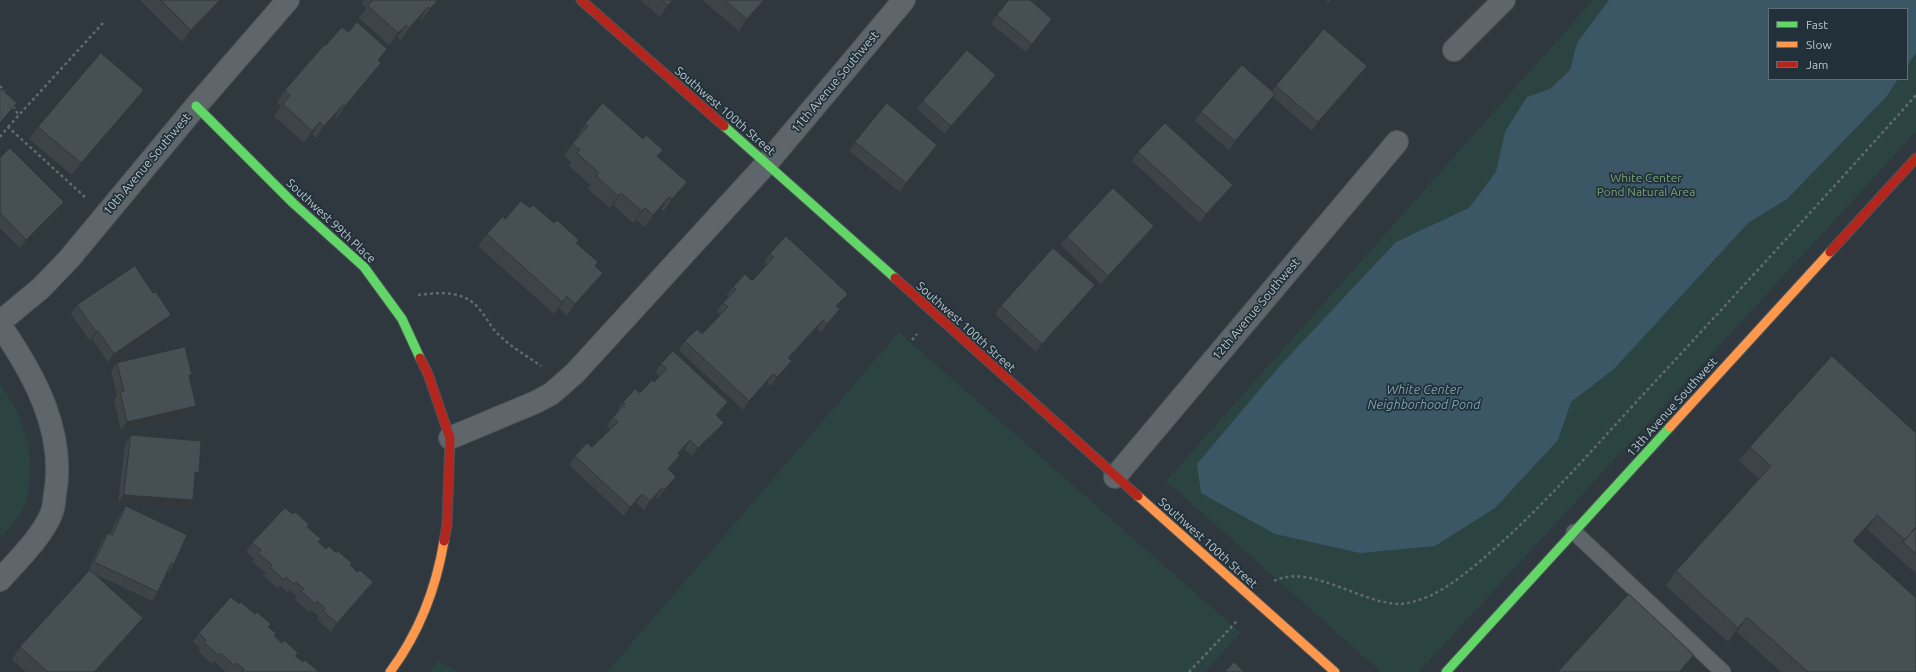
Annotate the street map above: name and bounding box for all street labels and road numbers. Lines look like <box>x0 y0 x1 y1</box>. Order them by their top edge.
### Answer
street label: 11th Avenue Southwest <box>788 28 882 136</box>
street label: Southwest 100th Street <box>672 63 778 159</box>
street label: 10th Avenue Southwest <box>100 110 194 218</box>
street label: Southwest 99th Place <box>283 176 379 266</box>
street label: 12th Avenue Southwest <box>1209 255 1303 363</box>
street label: Southwest 100th Street <box>913 279 1019 375</box>
street label: 13th Avenue Southwest <box>1624 354 1720 460</box>
street label: Southwest 100th Street <box>1155 495 1261 591</box>

